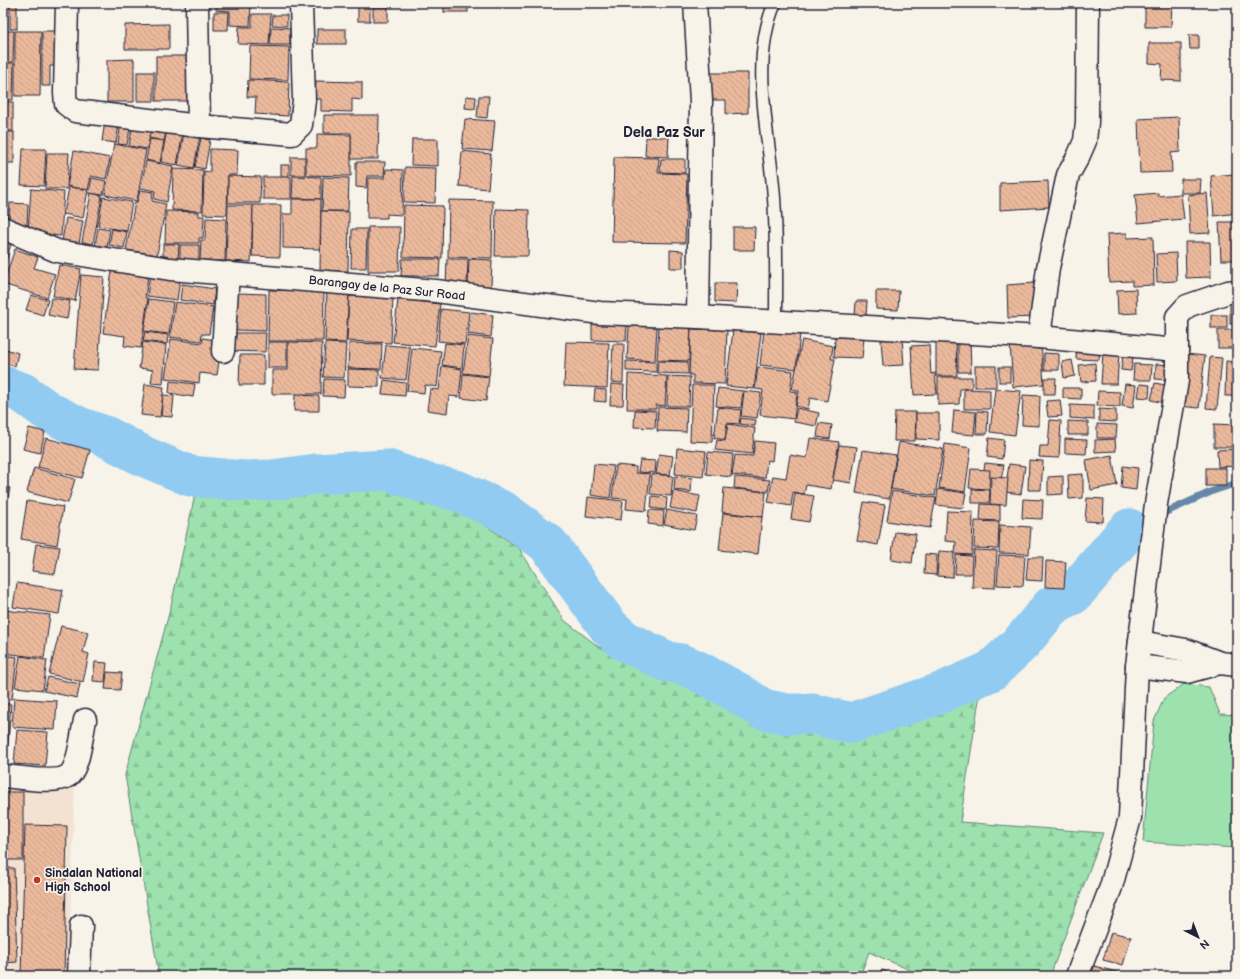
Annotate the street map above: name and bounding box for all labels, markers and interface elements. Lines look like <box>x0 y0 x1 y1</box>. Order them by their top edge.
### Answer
district label: Dela Paz Sur <box>623 124 705 141</box>
street label: Barangay de la Paz Sur Road <box>308 273 466 304</box>
place label: Sindalan National High School <box>45 866 142 895</box>
marker: Sindalan National High School <box>32 875 42 885</box>
north arrow <box>1178 917 1218 957</box>
text: N <box>1197 936 1212 952</box>

